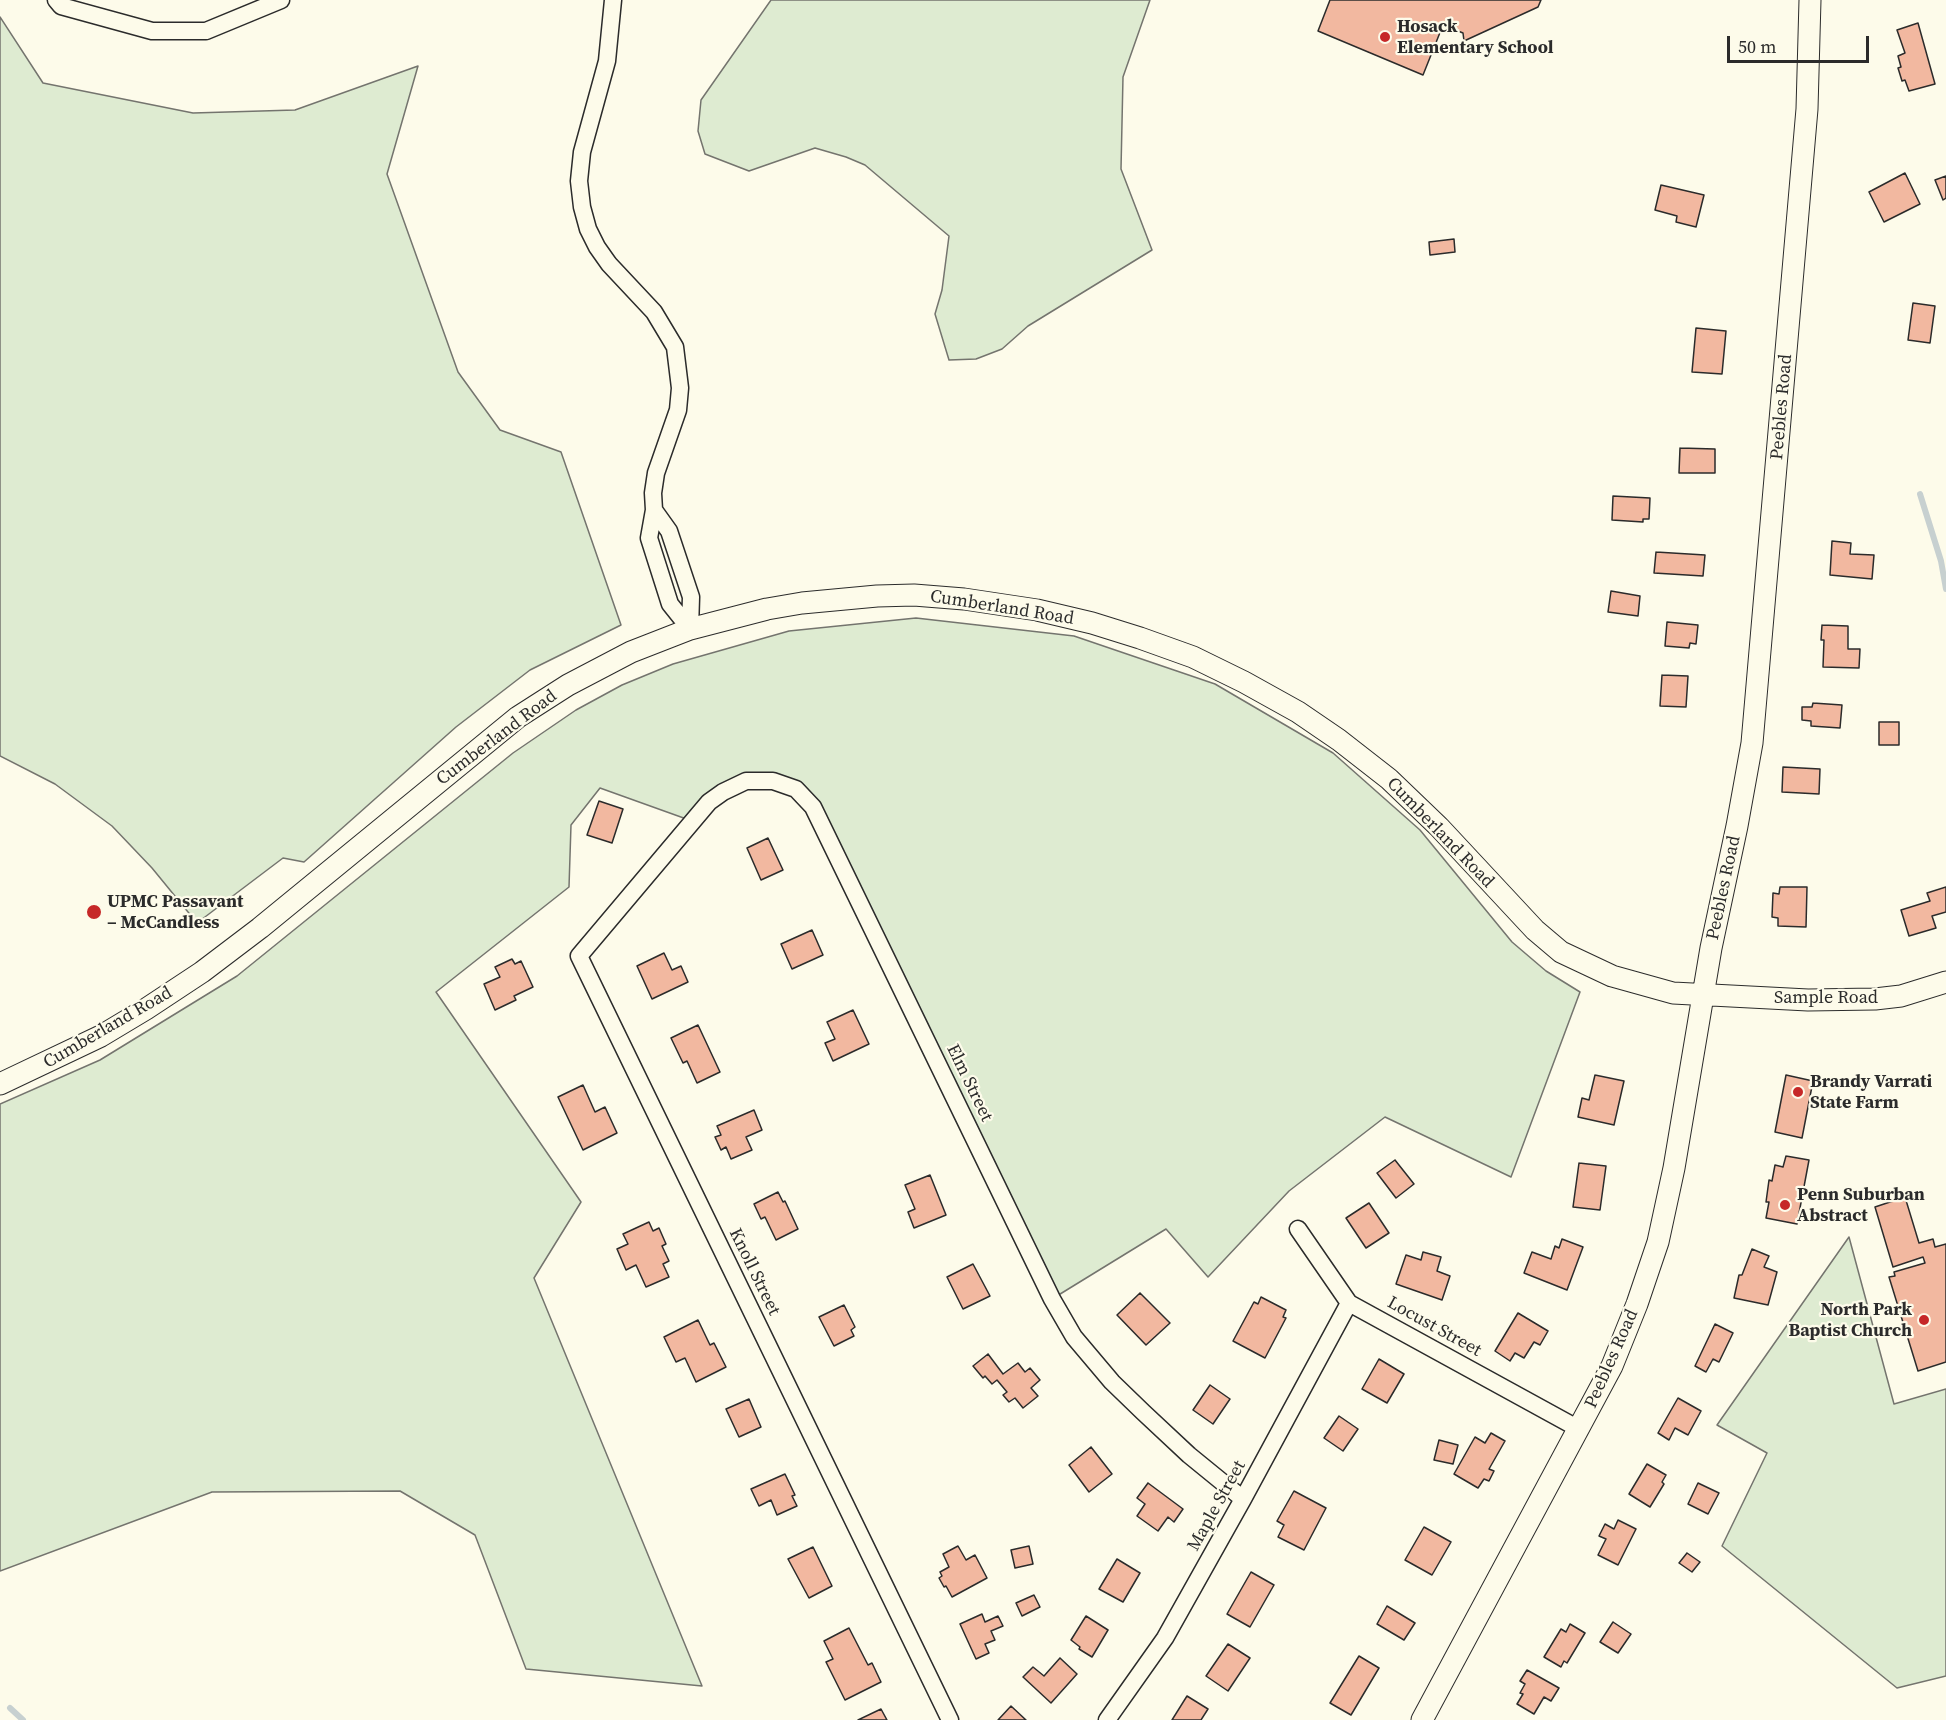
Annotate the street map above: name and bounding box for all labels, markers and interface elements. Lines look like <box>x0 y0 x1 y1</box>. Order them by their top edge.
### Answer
place label: Hosack Elementary School <box>1397 16 1554 58</box>
scale bar <box>1730 24 1872 62</box>
marker: Hosack Elementary School <box>1378 30 1392 44</box>
text: 50 m <box>1738 34 1776 59</box>
street label: Peebles Road <box>1767 353 1797 461</box>
street label: Cumberland Road <box>929 586 1075 630</box>
street label: Cumberland Road <box>433 686 561 790</box>
street label: Cumberland Road <box>1382 773 1498 893</box>
street label: Peebles Road <box>1702 834 1746 942</box>
place label: UPMC Passavant – McCandless <box>107 891 243 934</box>
marker: UPMC Passavant – McCandless <box>85 903 103 921</box>
street label: Cumberland Road <box>40 982 176 1074</box>
street label: Sample Road <box>1774 987 1878 1009</box>
street label: Elm Street <box>941 1041 997 1125</box>
place label: Brandy Varrati State Farm <box>1810 1071 1932 1114</box>
marker: Brandy Varrati State Farm <box>1791 1085 1805 1099</box>
place label: Penn Suburban Abstract <box>1797 1184 1925 1226</box>
marker: Penn Suburban Abstract <box>1778 1198 1792 1212</box>
street label: Knoll Street <box>724 1225 784 1319</box>
street label: Locust Street <box>1383 1292 1485 1362</box>
place label: North Park Baptist Church <box>1788 1299 1912 1342</box>
street label: Peebles Road <box>1581 1306 1643 1412</box>
marker: North Park Baptist Church <box>1917 1313 1931 1327</box>
street label: Maple Street <box>1183 1457 1251 1555</box>

